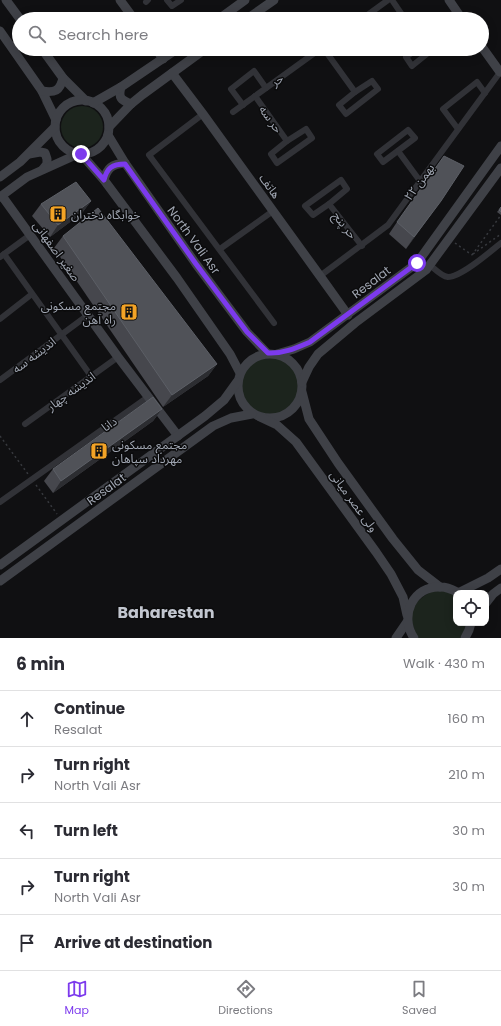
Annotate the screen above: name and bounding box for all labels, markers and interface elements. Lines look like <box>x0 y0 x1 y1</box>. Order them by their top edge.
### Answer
search box <box>12 12 489 56</box>
icon: search <box>26 23 48 45</box>
text: Search here <box>58 24 148 45</box>
street label: حر <box>266 70 287 91</box>
street label: حر سه <box>255 102 287 136</box>
route end <box>72 145 90 163</box>
street label: ۲۲ بهمن <box>400 160 438 204</box>
street label: هاتف <box>255 170 285 202</box>
street label: North Vali Asr <box>164 203 225 278</box>
building icon: خوابگاه دختران <box>48 204 68 224</box>
place label: خوابگاه دختران <box>71 206 140 223</box>
street label: حر پنج <box>328 208 361 243</box>
street label: صغیر اصفهانی <box>29 217 85 285</box>
route start <box>408 254 426 272</box>
street label: Resalat <box>348 262 394 302</box>
place label: مجتمع مسکونی راه آهن <box>41 297 116 328</box>
building icon: مجتمع مسکونی راه آهن <box>119 302 139 322</box>
street label: اندیشه سه <box>9 333 59 377</box>
street label: اندیشه چهار <box>42 367 99 415</box>
street label: دانا <box>98 412 120 435</box>
place label: مجتمع مسکونی مهرداد سپاهان <box>112 436 187 467</box>
building icon: مجتمع مسکونی مهرداد سپاهان <box>89 441 109 461</box>
street label: ولی عصر میانی <box>326 467 382 535</box>
street label: Resalat <box>83 469 129 509</box>
map controls <box>453 590 489 626</box>
button: locate <box>453 590 489 626</box>
district label: Baharestan <box>118 601 214 624</box>
text: 6 min <box>16 652 65 676</box>
text: Walk · 430 m <box>403 654 485 673</box>
text: Continue <box>54 698 125 719</box>
icon: ahead <box>16 708 38 730</box>
text: 160 m <box>448 709 485 728</box>
text: Resalat <box>54 720 102 739</box>
text: Turn right <box>54 754 130 775</box>
icon: right <box>16 764 38 786</box>
text: 210 m <box>448 765 485 784</box>
text: North Vali Asr <box>54 776 141 795</box>
icon: left <box>16 820 38 842</box>
text: Turn left <box>54 820 118 841</box>
text: 30 m <box>452 821 485 840</box>
text: Turn right <box>54 866 130 887</box>
icon: right <box>16 876 38 898</box>
text: 30 m <box>452 877 485 896</box>
text: North Vali Asr <box>54 888 141 907</box>
icon: arrive <box>16 932 38 954</box>
text: Arrive at destination <box>54 932 212 953</box>
tab: Map <box>65 978 89 1019</box>
tab: Directions <box>218 978 273 1019</box>
tab: Saved <box>402 978 436 1019</box>

